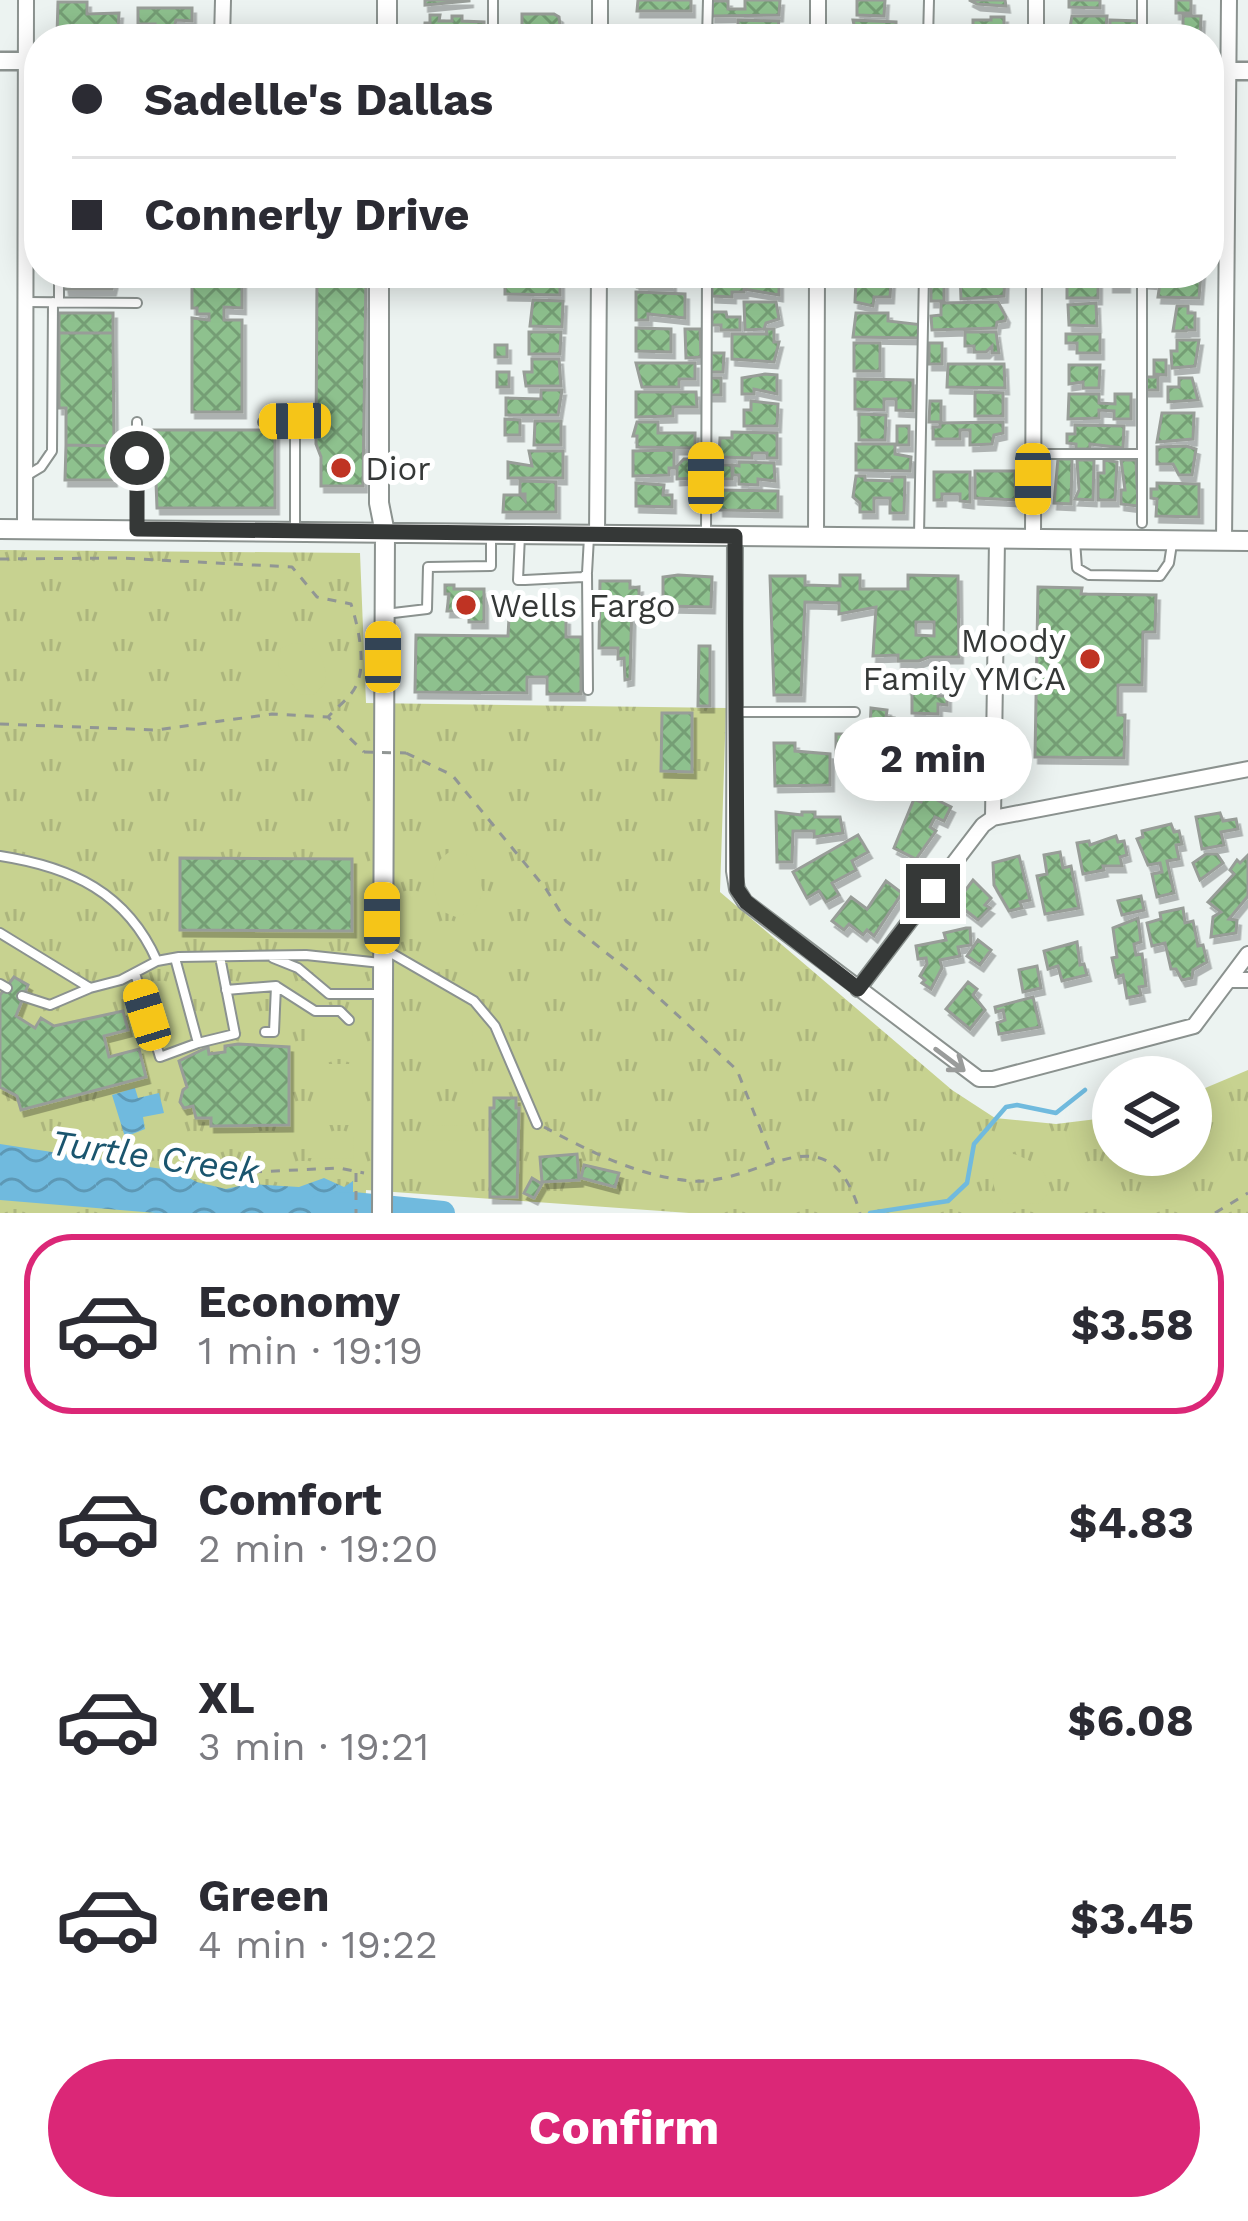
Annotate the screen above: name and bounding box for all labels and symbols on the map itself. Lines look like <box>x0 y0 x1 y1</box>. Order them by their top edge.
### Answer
car <box>259 402 331 440</box>
route start <box>110 431 164 485</box>
car <box>688 442 724 514</box>
car <box>1015 443 1051 515</box>
place label: Dior <box>365 449 431 488</box>
marker: Dior <box>328 455 354 481</box>
place label: Wells Fargo <box>490 586 676 625</box>
marker: Wells Fargo <box>453 592 479 618</box>
car <box>365 621 401 693</box>
place label: Moody Family YMCA <box>862 621 1066 698</box>
marker: Moody Family YMCA <box>1077 646 1103 672</box>
callout: 2 min <box>834 717 1032 801</box>
route end <box>906 864 960 918</box>
car <box>364 882 400 954</box>
car <box>119 975 175 1055</box>
one-way arrow <box>934 1047 966 1073</box>
water label: Turtle Creek <box>48 1122 263 1193</box>

